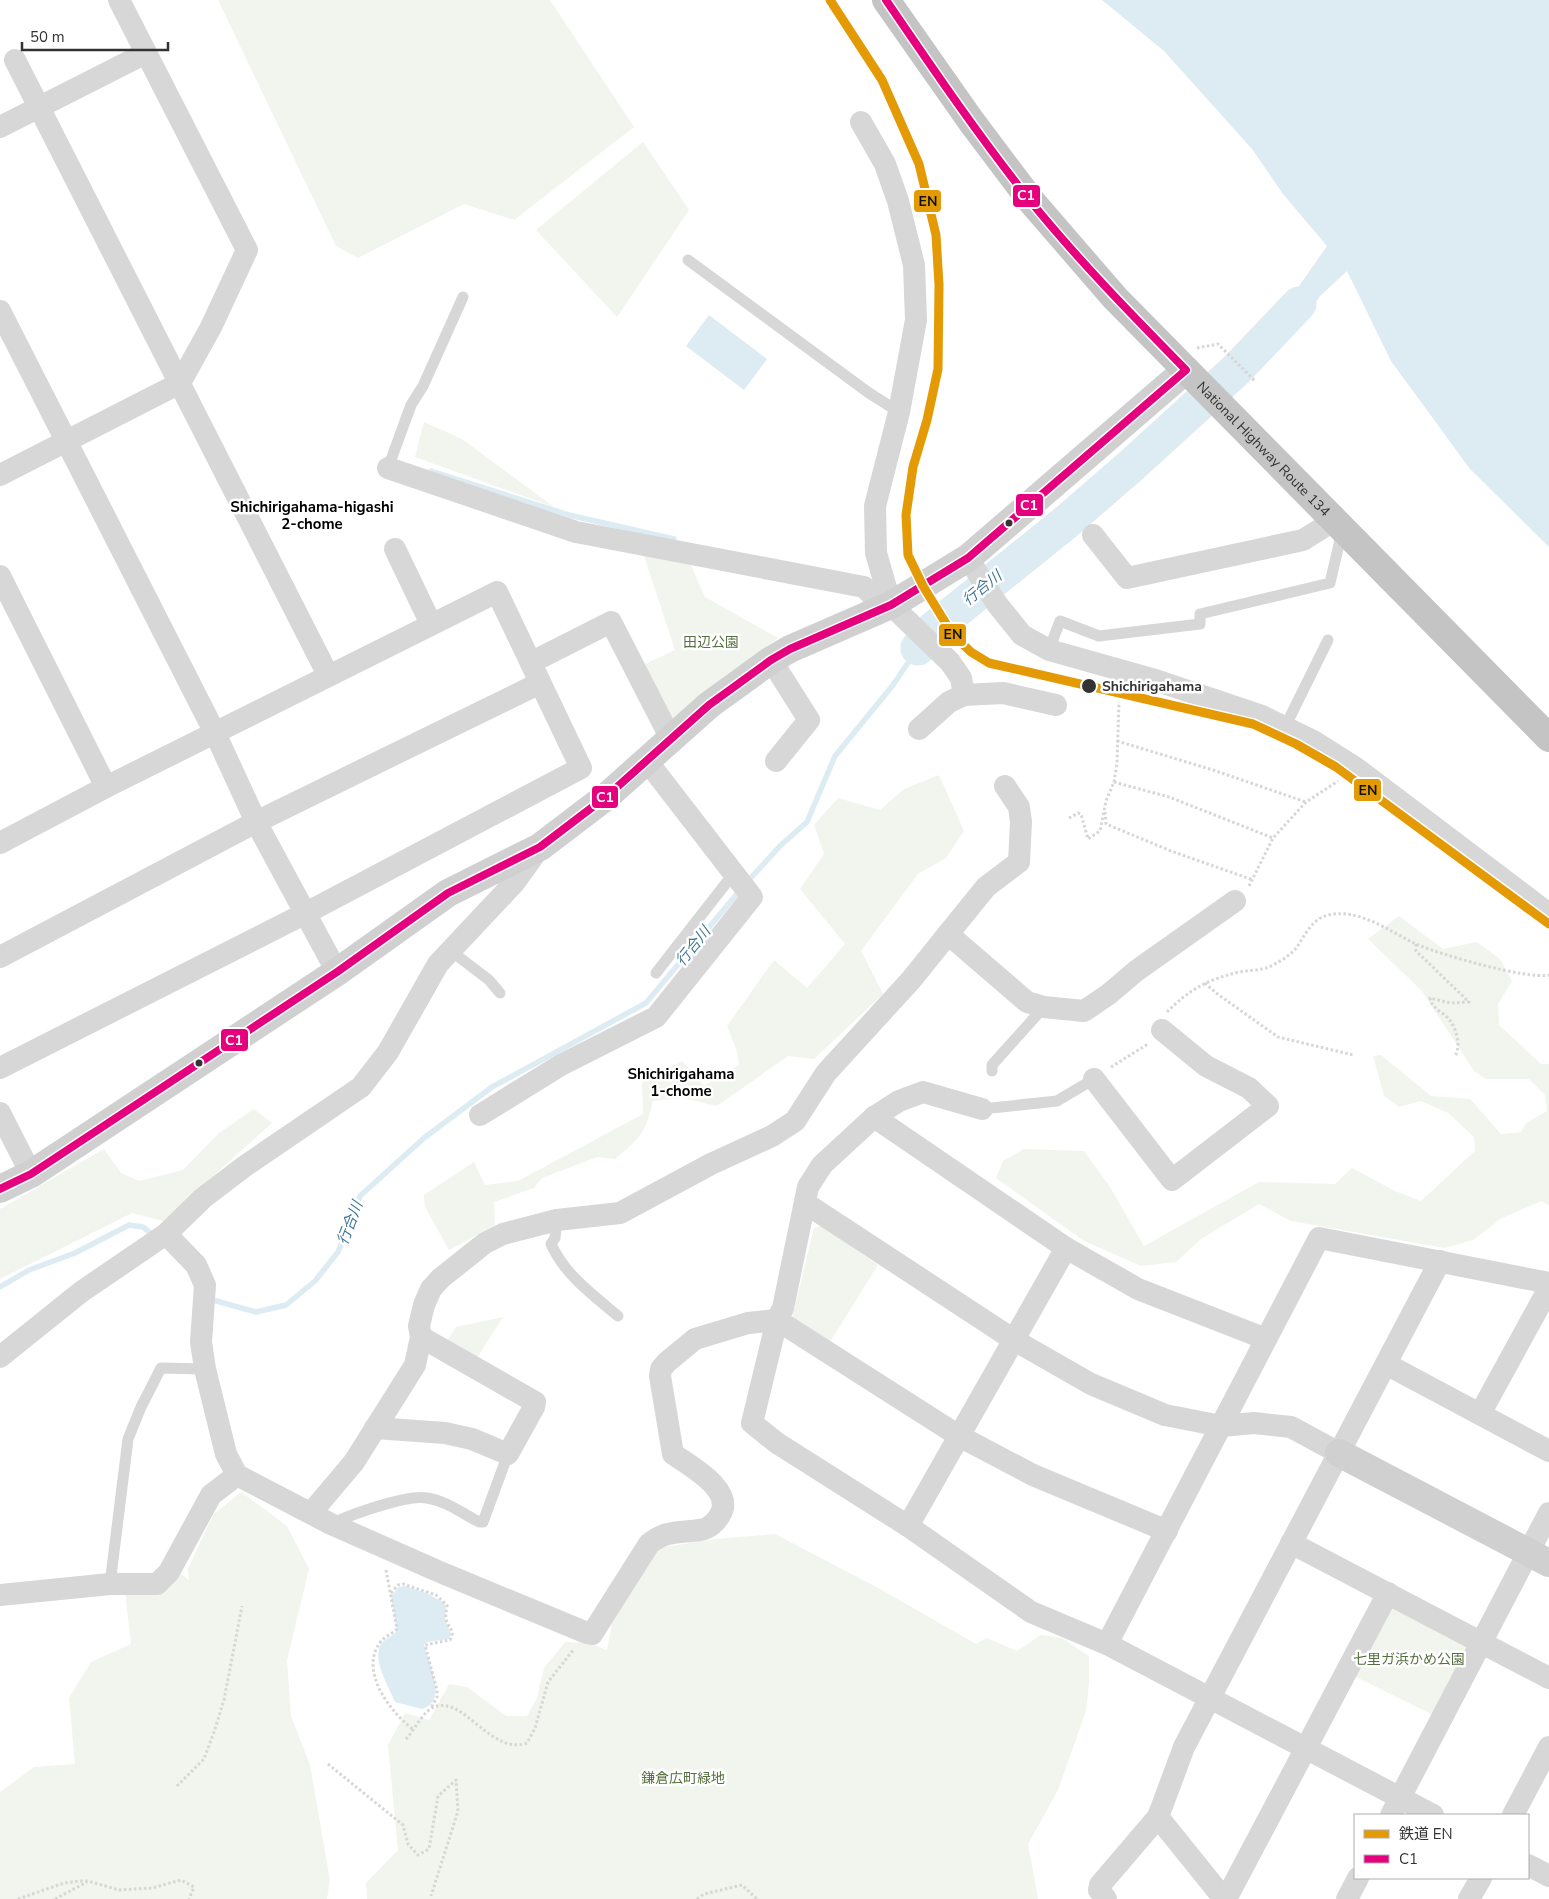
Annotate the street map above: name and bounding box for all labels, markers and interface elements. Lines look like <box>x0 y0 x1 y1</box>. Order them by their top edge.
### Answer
scale bar <box>22 20 169 52</box>
text: 50 m <box>30 27 65 47</box>
line badge: C1 <box>1012 184 1041 208</box>
text: C1 <box>1017 186 1035 205</box>
line badge: EN <box>913 189 942 213</box>
text: EN <box>919 192 937 211</box>
street label: National Highway Route 134 <box>1193 377 1335 521</box>
line badge: C1 <box>1015 493 1044 517</box>
text: C1 <box>1020 496 1038 515</box>
district label: Shichirigahama-higashi 2-chome <box>230 497 394 534</box>
unlabelled marker <box>1004 518 1014 528</box>
water label: 行合川 <box>958 565 1007 610</box>
line badge: EN <box>938 623 967 647</box>
text: EN <box>944 625 962 644</box>
park label: 田辺公園 <box>683 633 739 652</box>
marker: Shichirigahama <box>1080 677 1098 695</box>
place label: Shichirigahama <box>1102 677 1202 696</box>
line badge: EN <box>1353 778 1382 802</box>
text: EN <box>1359 781 1377 800</box>
line badge: C1 <box>591 785 619 809</box>
text: C1 <box>596 788 614 807</box>
water label: 行合川 <box>671 921 716 970</box>
line badge: C1 <box>220 1028 249 1052</box>
text: C1 <box>225 1031 243 1050</box>
unlabelled marker <box>194 1058 204 1068</box>
district label: Shichirigahama 1-chome <box>627 1064 735 1101</box>
water label: 行合川 <box>333 1197 368 1248</box>
park label: 七里ガ浜かめ公園 <box>1353 1650 1465 1669</box>
park label: 鎌倉広町緑地 <box>641 1769 725 1788</box>
legend <box>1354 1814 1529 1879</box>
text: 鉄道 EN <box>1399 1824 1453 1844</box>
text: C1 <box>1399 1849 1418 1869</box>

